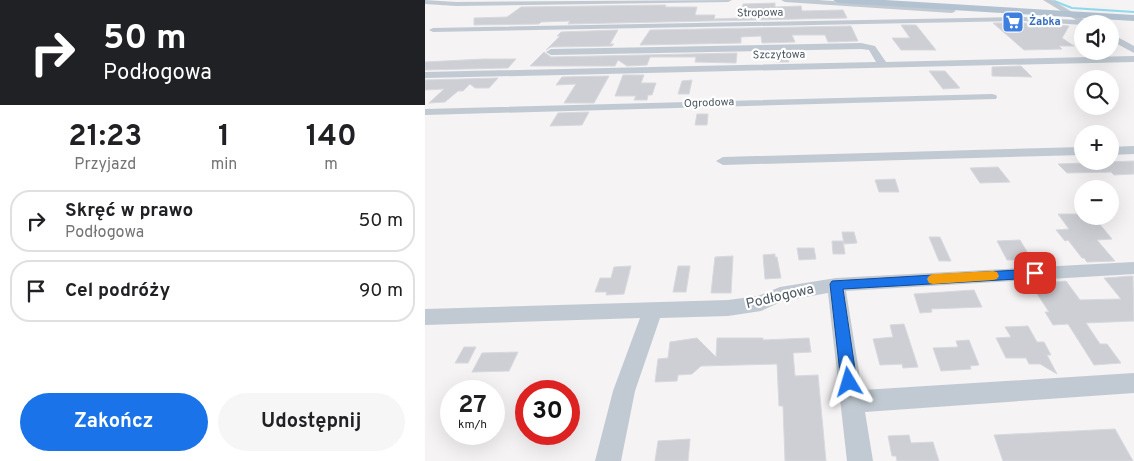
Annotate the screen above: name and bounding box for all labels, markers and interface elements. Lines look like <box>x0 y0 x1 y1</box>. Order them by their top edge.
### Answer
street label: Stropowa <box>737 6 783 20</box>
supermarket icon: Żabka <box>1001 10 1025 34</box>
place label: Żabka <box>1029 14 1061 29</box>
map controls <box>1074 15 1119 225</box>
button: sound <box>1074 15 1119 60</box>
text: 50 m <box>103 17 187 61</box>
icon: right <box>20 20 85 85</box>
street label: Szczytowa <box>753 48 806 62</box>
text: Podłogowa <box>103 60 212 87</box>
button: search <box>1074 70 1119 115</box>
street label: Ogrodowa <box>684 95 735 111</box>
text: 21:23 <box>68 119 142 156</box>
text: 1 <box>218 119 230 156</box>
text: 140 <box>306 119 357 156</box>
button: + <box>1074 125 1119 170</box>
text: Przyjazd <box>74 155 136 175</box>
text: min <box>211 155 237 175</box>
text: m <box>324 155 338 175</box>
button: − <box>1074 180 1119 225</box>
text: Skręć w prawo <box>65 199 193 223</box>
icon: right <box>22 207 50 235</box>
text: 50 m <box>358 209 403 233</box>
text: Podłogowa <box>65 223 144 243</box>
pin <box>1014 252 1056 294</box>
icon: arrive <box>1021 259 1049 287</box>
icon: arrive <box>22 277 50 305</box>
text: Cel podróży <box>65 279 170 303</box>
text: 90 m <box>359 279 403 303</box>
street label: Podłogowa <box>744 281 816 313</box>
position arrow <box>822 355 874 407</box>
speed limit sign: 30 <box>515 380 580 445</box>
text: 27 <box>458 390 487 422</box>
button: Zakończ <box>20 393 208 451</box>
button: Udostępnij <box>218 393 405 451</box>
text: km/h <box>458 417 487 433</box>

